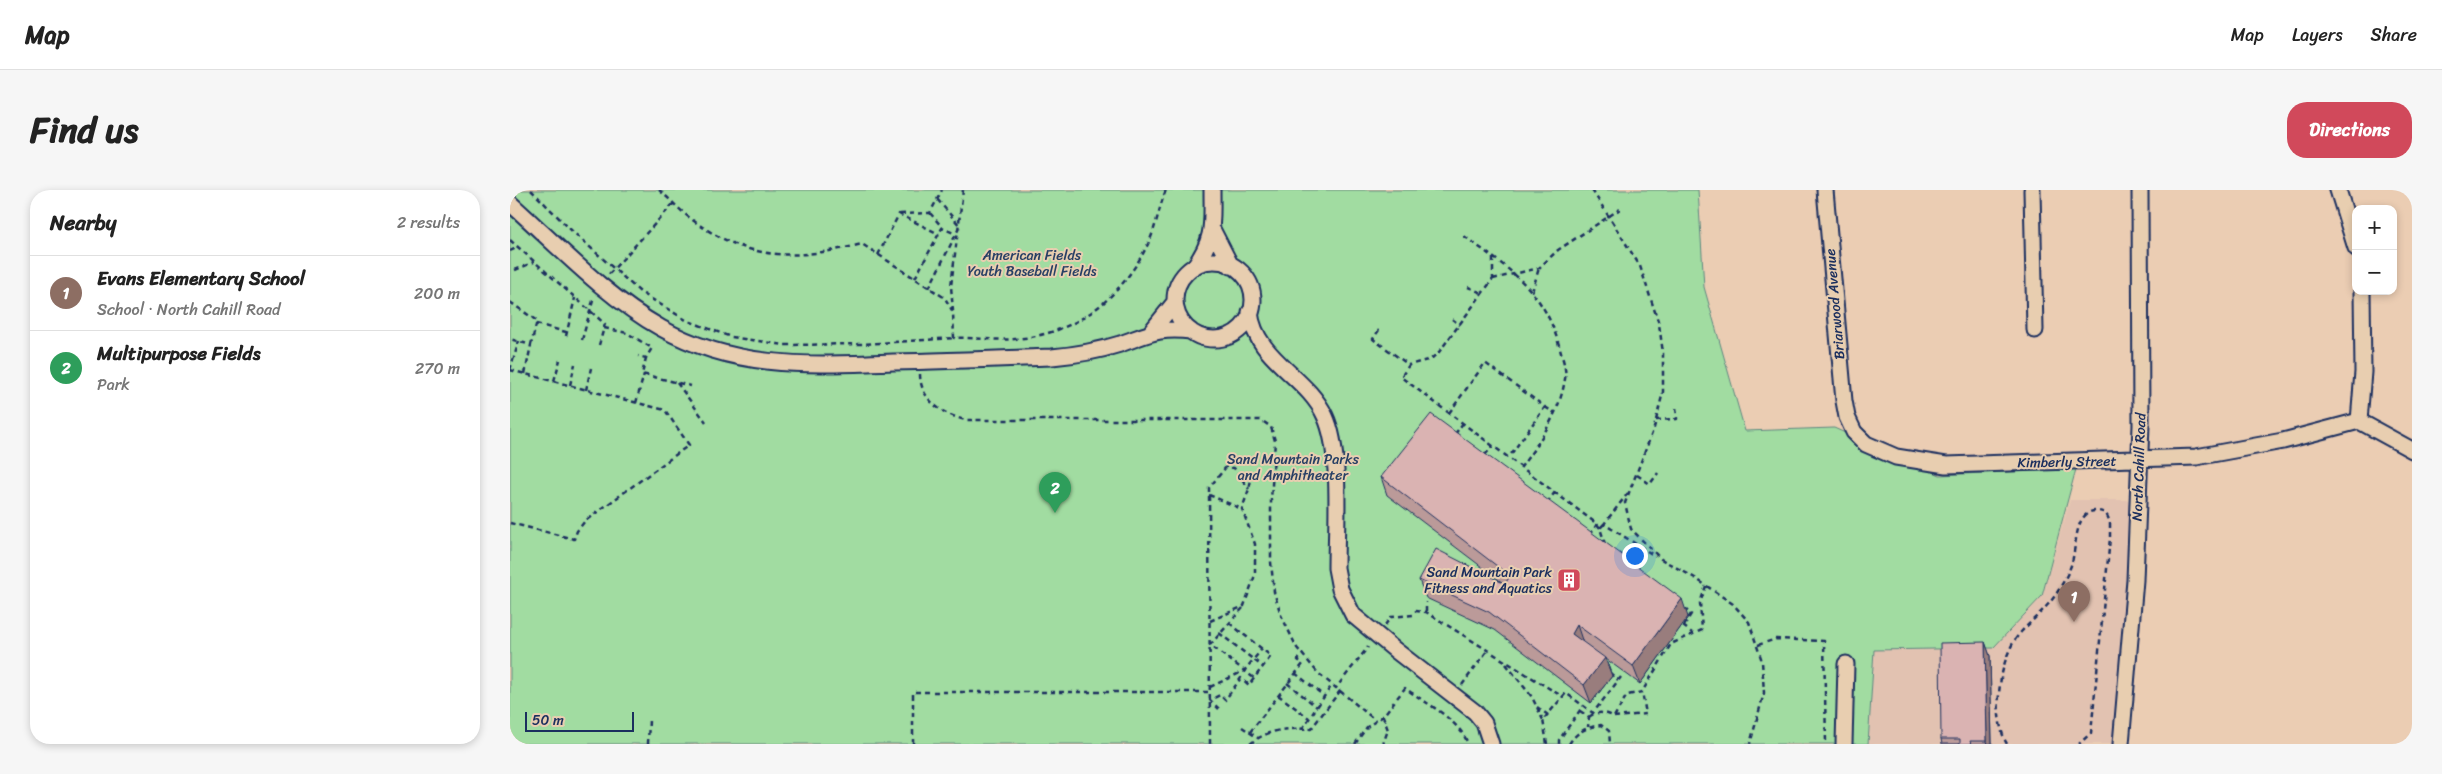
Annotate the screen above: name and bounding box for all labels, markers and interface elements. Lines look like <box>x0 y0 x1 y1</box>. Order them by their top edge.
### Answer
text: Map <box>25 14 69 56</box>
text: Map <box>2231 19 2264 51</box>
text: Layers <box>2292 19 2343 51</box>
text: Share <box>2371 19 2417 51</box>
text: Find us <box>30 99 138 161</box>
button: Directions <box>2287 102 2412 158</box>
text: Nearby <box>50 204 116 242</box>
map controls <box>2352 205 2397 295</box>
button: + <box>2352 205 2397 250</box>
text: 2 results <box>397 208 460 237</box>
park label: American Fields Youth Baseball Fields <box>967 243 1097 284</box>
street label: Briarwood Avenue <box>1818 248 1852 360</box>
button: − <box>2352 250 2397 295</box>
text: Evans Elementary School <box>97 262 305 295</box>
text: 1 <box>63 279 69 308</box>
text: 200 m <box>414 279 460 308</box>
text: School · North Cahill Road <box>97 295 281 324</box>
text: Multipurpose Fields <box>97 337 260 370</box>
text: 2 <box>61 354 71 383</box>
text: 270 m <box>415 354 460 383</box>
text: Park <box>97 370 130 399</box>
street label: North Cahill Road <box>2125 411 2153 522</box>
park label: Sand Mountain Parks and Amphitheater <box>1227 447 1360 488</box>
street label: Kimberly Street <box>2017 449 2117 475</box>
pin: 2 <box>1039 472 1071 513</box>
your location <box>1622 543 1648 569</box>
place label: Sand Mountain Park Fitness and Aquatics <box>1424 560 1553 601</box>
building icon: Sand Mountain Park Fitness and Aquatics <box>1556 567 1582 593</box>
pin: 1 <box>2058 581 2090 622</box>
text: 50 m <box>532 708 564 733</box>
scale bar <box>525 709 634 732</box>

